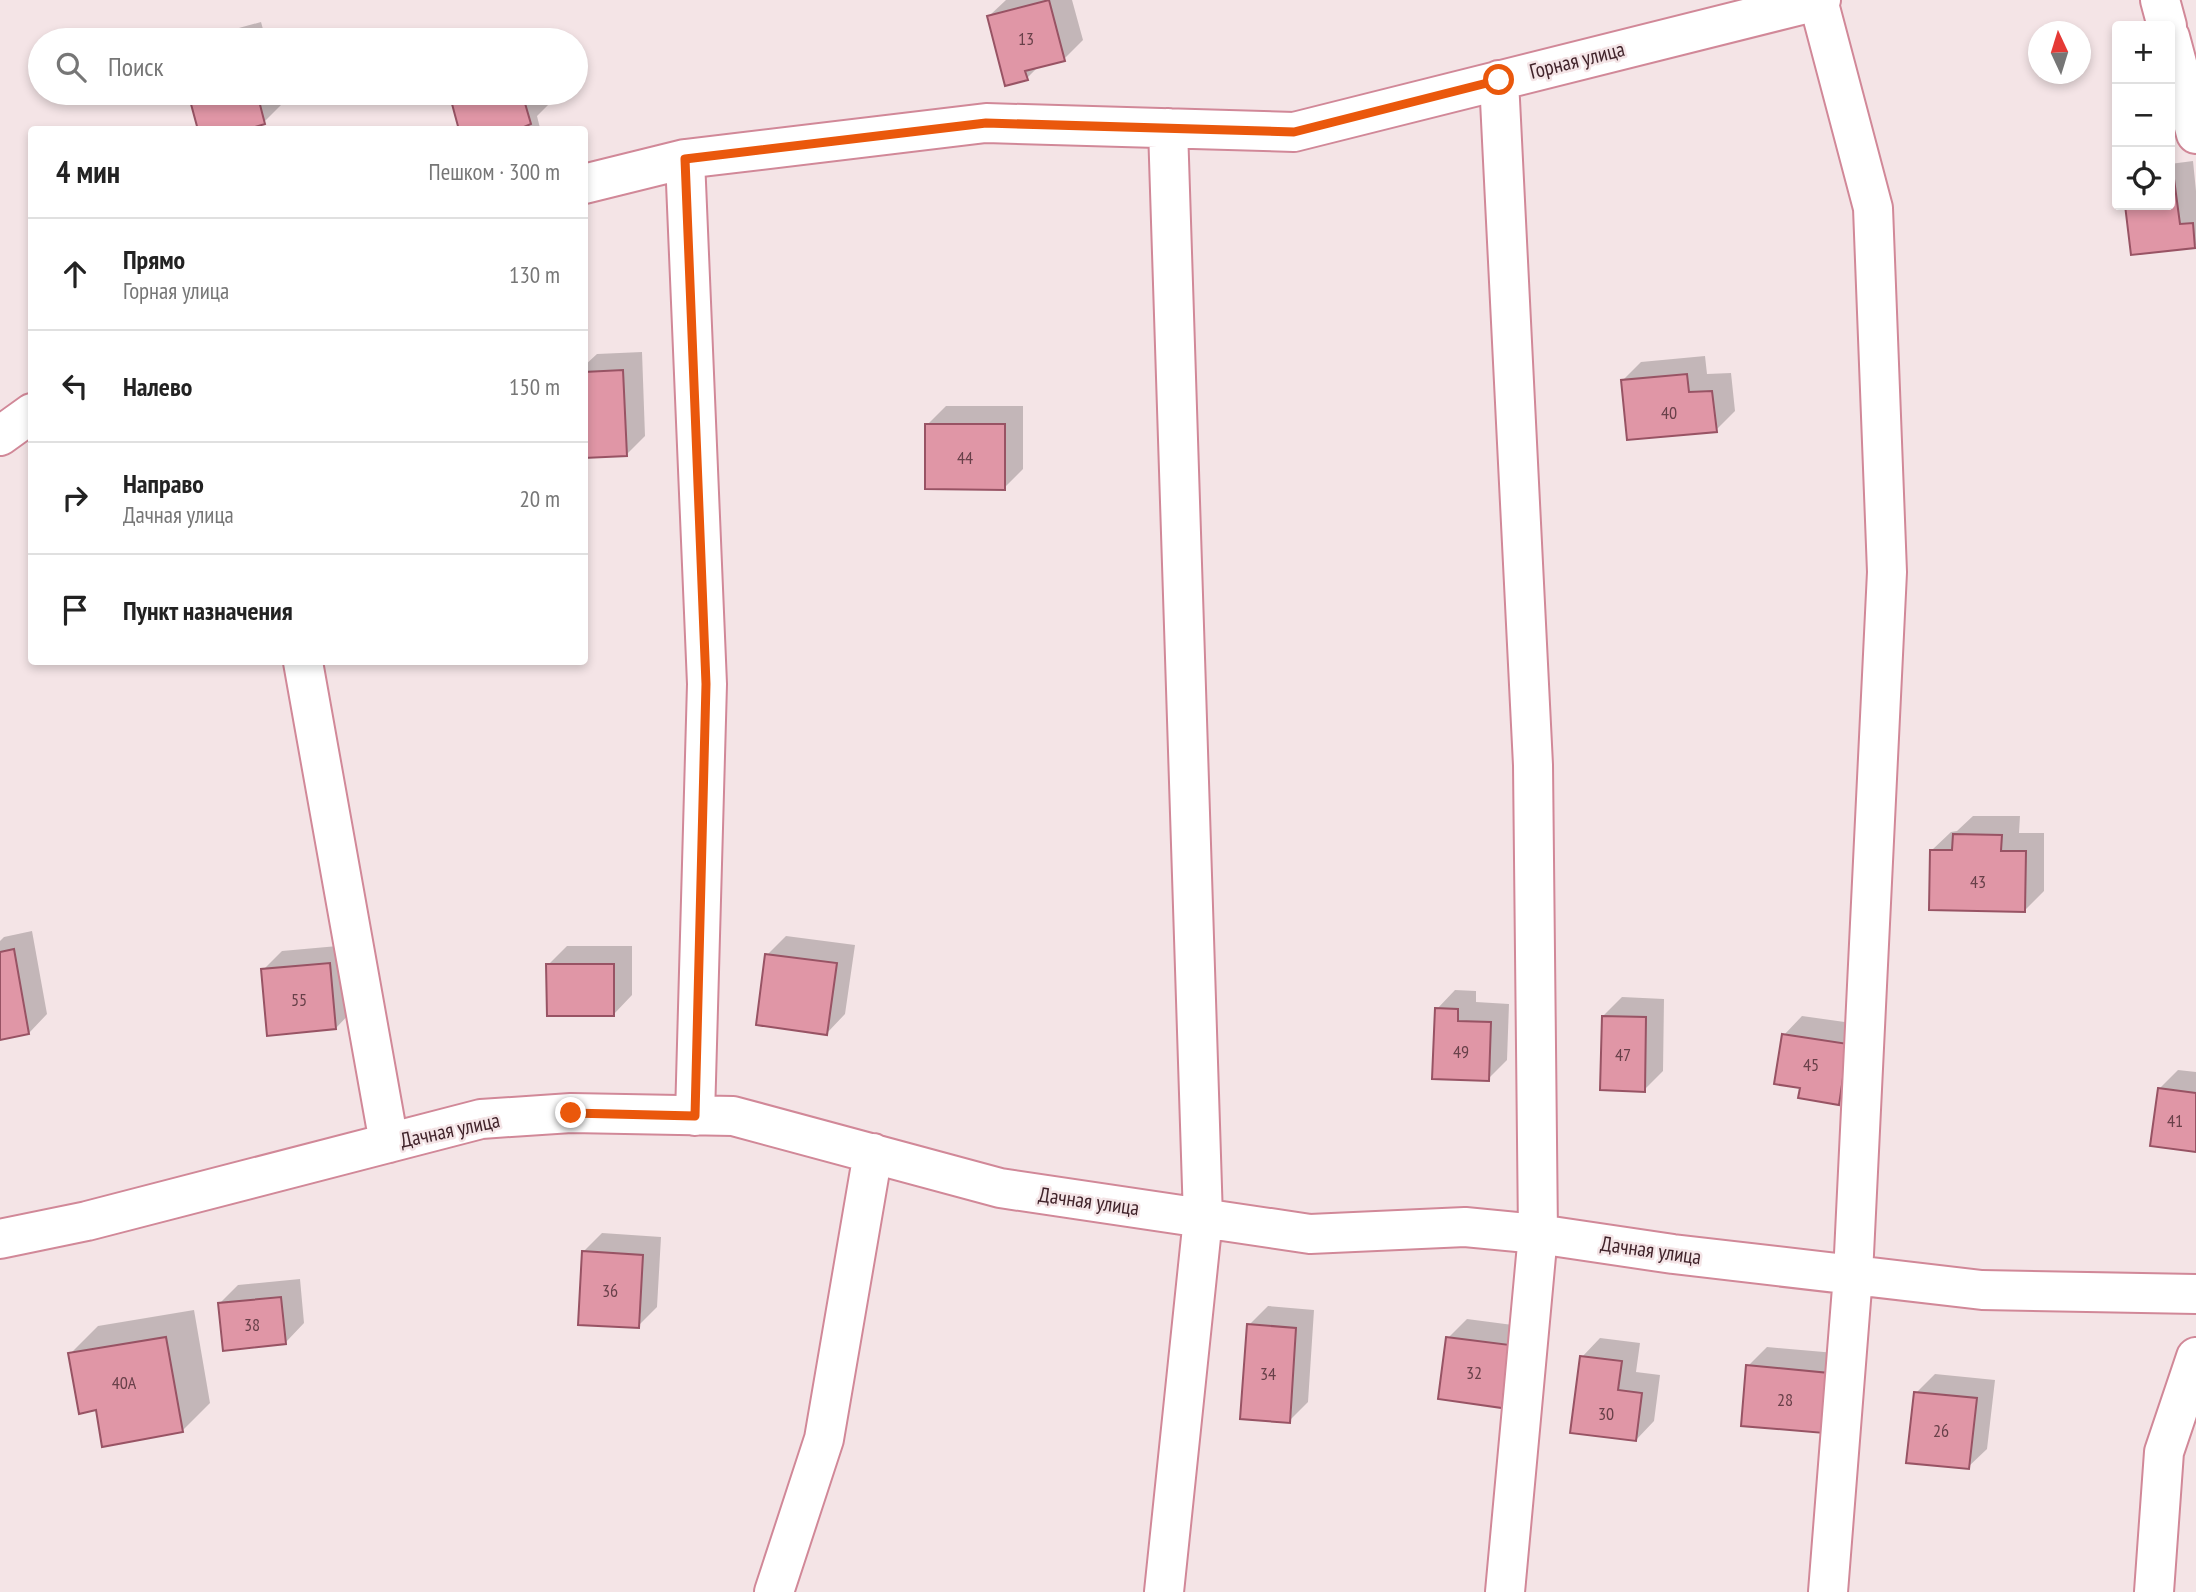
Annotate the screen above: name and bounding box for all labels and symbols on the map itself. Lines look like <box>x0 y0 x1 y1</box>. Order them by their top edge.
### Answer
north arrow <box>2028 21 2091 84</box>
house number: 13 <box>1018 27 1034 50</box>
street label: Горная улица <box>1527 35 1627 85</box>
route start <box>1483 64 1514 95</box>
house number: 40 <box>1661 401 1677 424</box>
house number: 44 <box>957 446 973 469</box>
house number: 43 <box>1970 870 1986 893</box>
house number: 55 <box>291 988 307 1011</box>
house number: 49 <box>1453 1040 1469 1063</box>
house number: 47 <box>1615 1043 1631 1066</box>
house number: 45 <box>1803 1053 1819 1076</box>
route end <box>555 1097 586 1128</box>
street label: Дачная улица <box>398 1106 502 1154</box>
house number: 41 <box>2167 1109 2183 1132</box>
street label: Дачная улица <box>1037 1181 1141 1221</box>
street label: Дачная улица <box>1599 1230 1703 1270</box>
house number: 36 <box>602 1279 618 1302</box>
house number: 38 <box>244 1313 260 1336</box>
house number: 32 <box>1466 1361 1482 1384</box>
house number: 34 <box>1260 1362 1276 1385</box>
house number: 40А <box>112 1371 137 1394</box>
house number: 28 <box>1777 1388 1793 1411</box>
house number: 30 <box>1598 1402 1614 1425</box>
house number: 26 <box>1933 1419 1949 1442</box>

